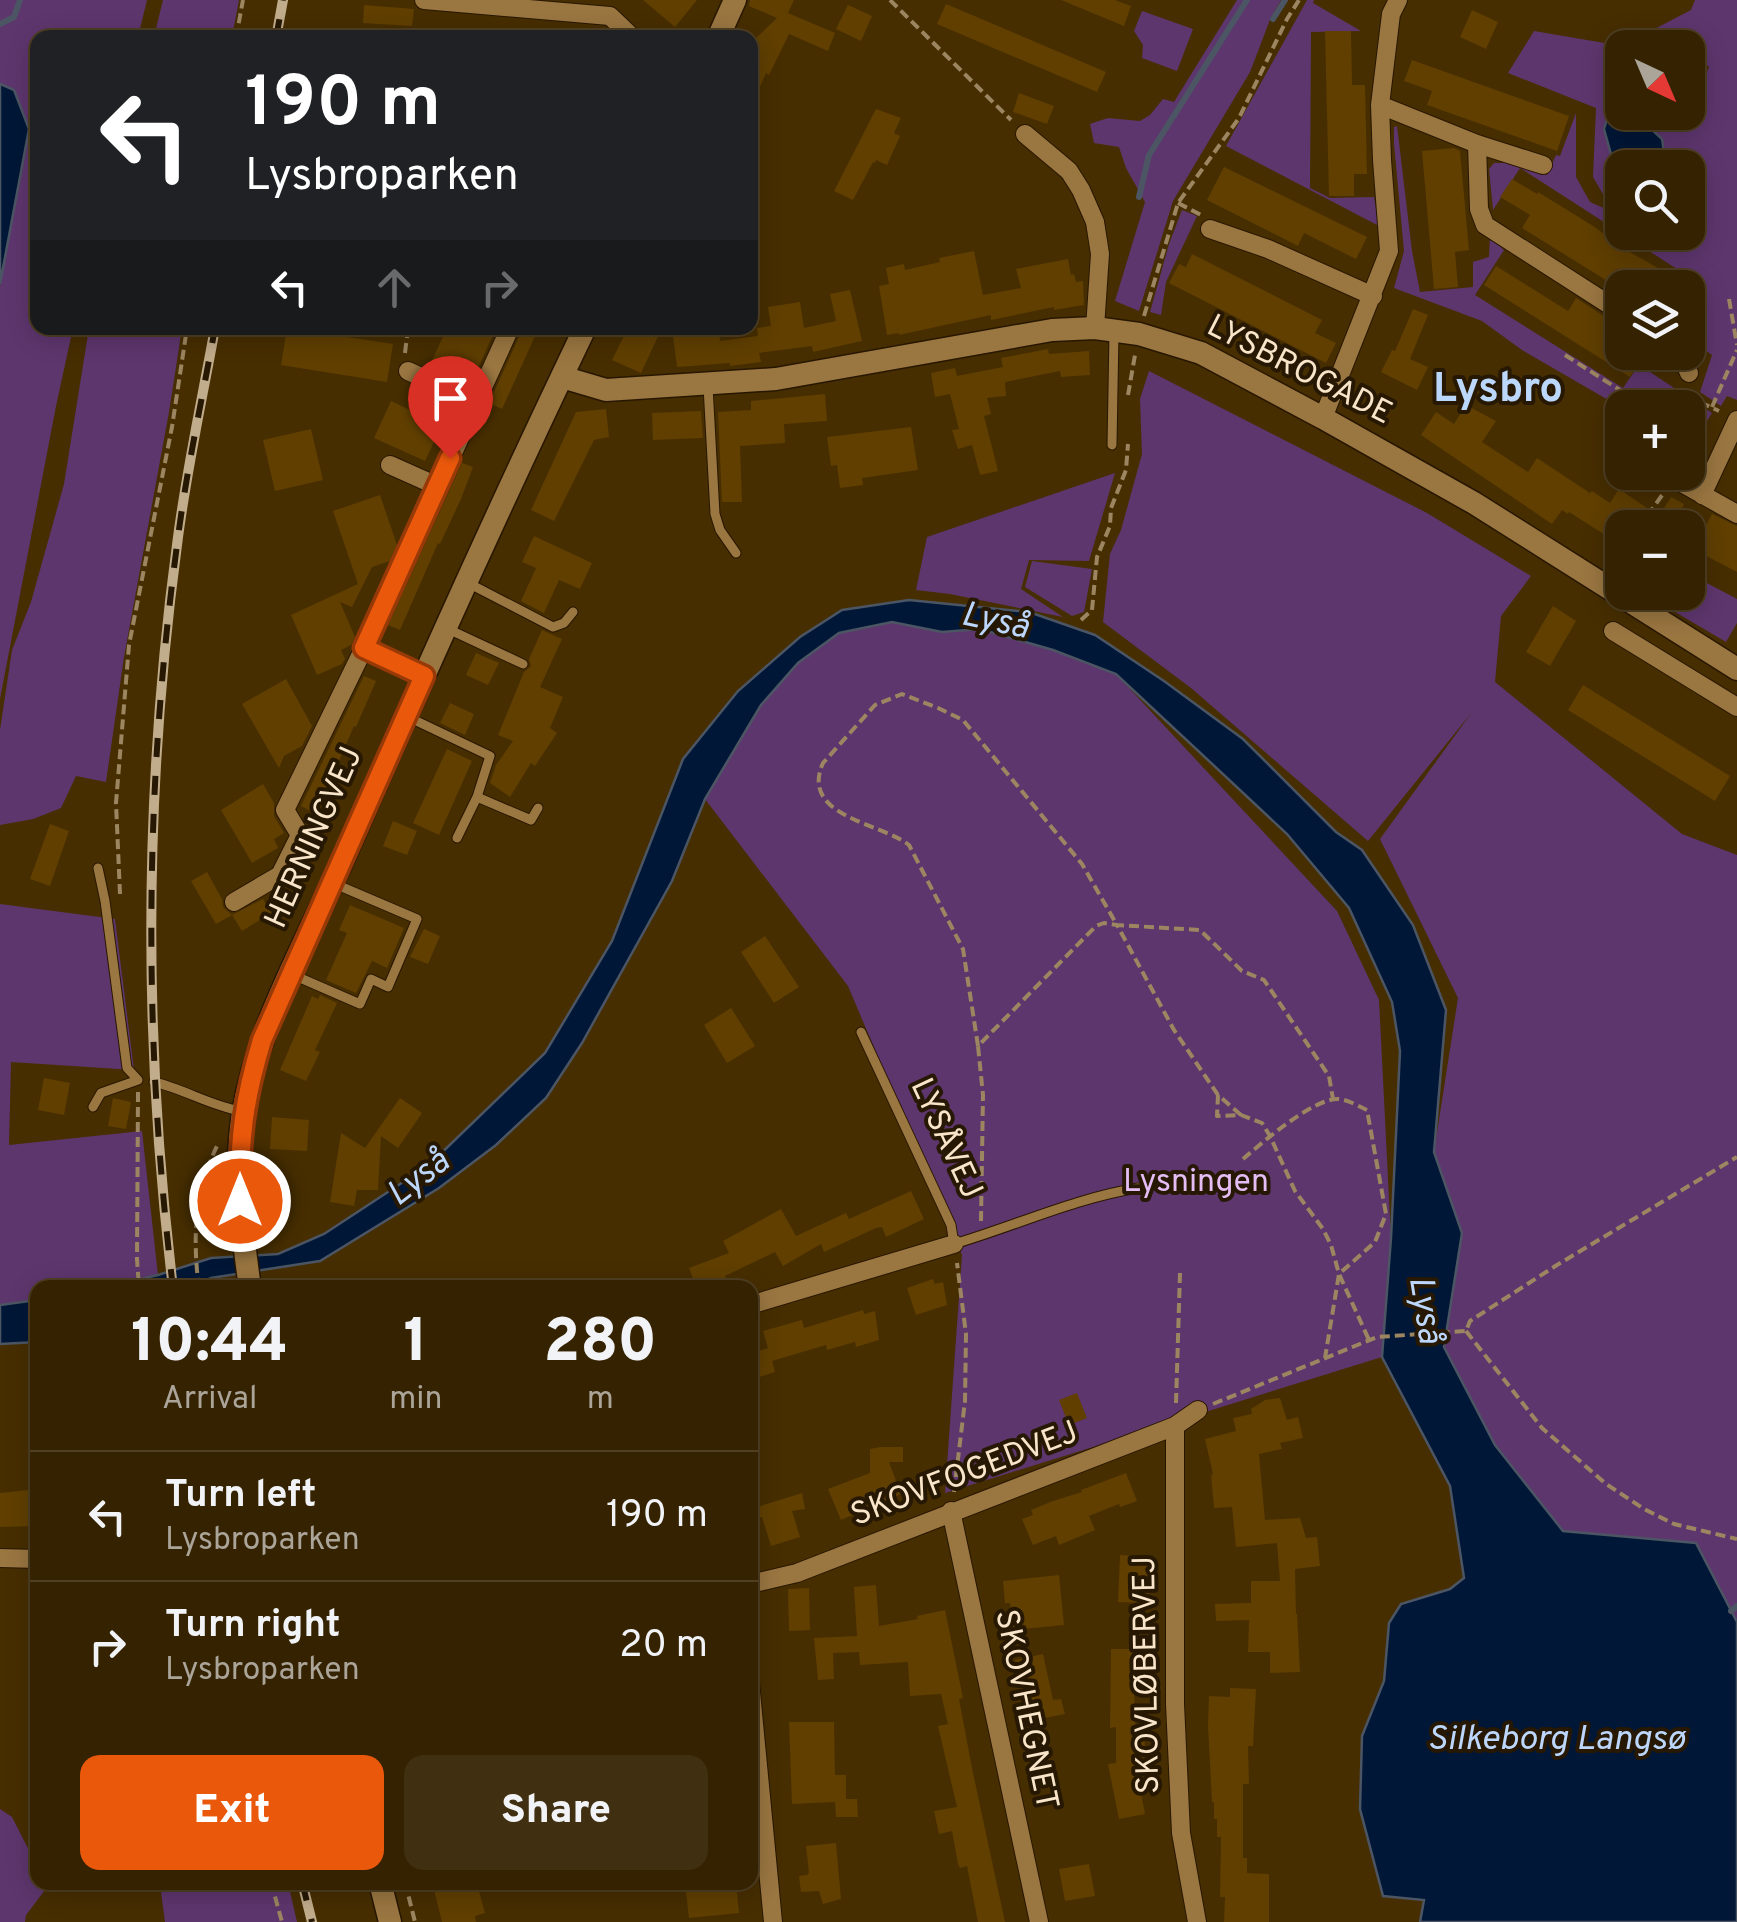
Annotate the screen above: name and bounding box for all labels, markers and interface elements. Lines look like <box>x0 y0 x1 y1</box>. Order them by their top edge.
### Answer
north arrow <box>1605 30 1705 130</box>
map controls <box>1605 30 1705 610</box>
text: 190 m <box>245 62 441 151</box>
icon: left <box>80 70 210 200</box>
text: Lysbroparken <box>245 149 519 206</box>
button: search <box>1605 150 1705 250</box>
icon: left <box>262 260 317 315</box>
icon: ahead <box>367 260 422 315</box>
icon: right <box>472 260 527 315</box>
button: layers <box>1605 270 1705 370</box>
street label: LYSBROGADE <box>1200 307 1398 435</box>
pin <box>408 356 493 459</box>
district label: Lysbro <box>1433 364 1563 417</box>
icon: arrive <box>423 371 478 426</box>
button: + <box>1605 390 1705 490</box>
button: − <box>1605 510 1705 610</box>
water label: Lyså <box>957 593 1033 651</box>
street label: HERNINGVEJ <box>257 741 373 935</box>
street label: LYSÅVEJ <box>900 1072 990 1206</box>
water label: Lyså <box>379 1141 459 1217</box>
position arrow <box>188 1149 292 1253</box>
park label: Lysningen <box>1123 1163 1269 1203</box>
water label: Lyså <box>1397 1273 1451 1347</box>
text: 10:44 <box>131 1307 288 1383</box>
text: 1 <box>404 1307 428 1383</box>
text: 280 <box>543 1307 657 1383</box>
text: Arrival <box>162 1380 257 1420</box>
text: min <box>389 1380 442 1420</box>
text: m <box>587 1380 614 1420</box>
street label: SKOVFOGEDVEJ <box>846 1413 1084 1537</box>
text: Turn left <box>165 1472 317 1521</box>
icon: left <box>80 1489 135 1544</box>
text: 190 m <box>606 1492 708 1541</box>
text: Lysbroparken <box>165 1521 360 1561</box>
street label: SKOVLØBERVEJ <box>1126 1555 1170 1795</box>
text: Turn right <box>165 1602 340 1651</box>
street label: SKOVHEGNET <box>984 1606 1066 1814</box>
icon: right <box>80 1619 135 1674</box>
text: 20 m <box>619 1622 708 1671</box>
text: Lysbroparken <box>165 1651 360 1691</box>
water label: Silkeborg Langsø <box>1427 1718 1687 1762</box>
button: Exit <box>80 1755 384 1870</box>
button: Share <box>404 1755 708 1870</box>

